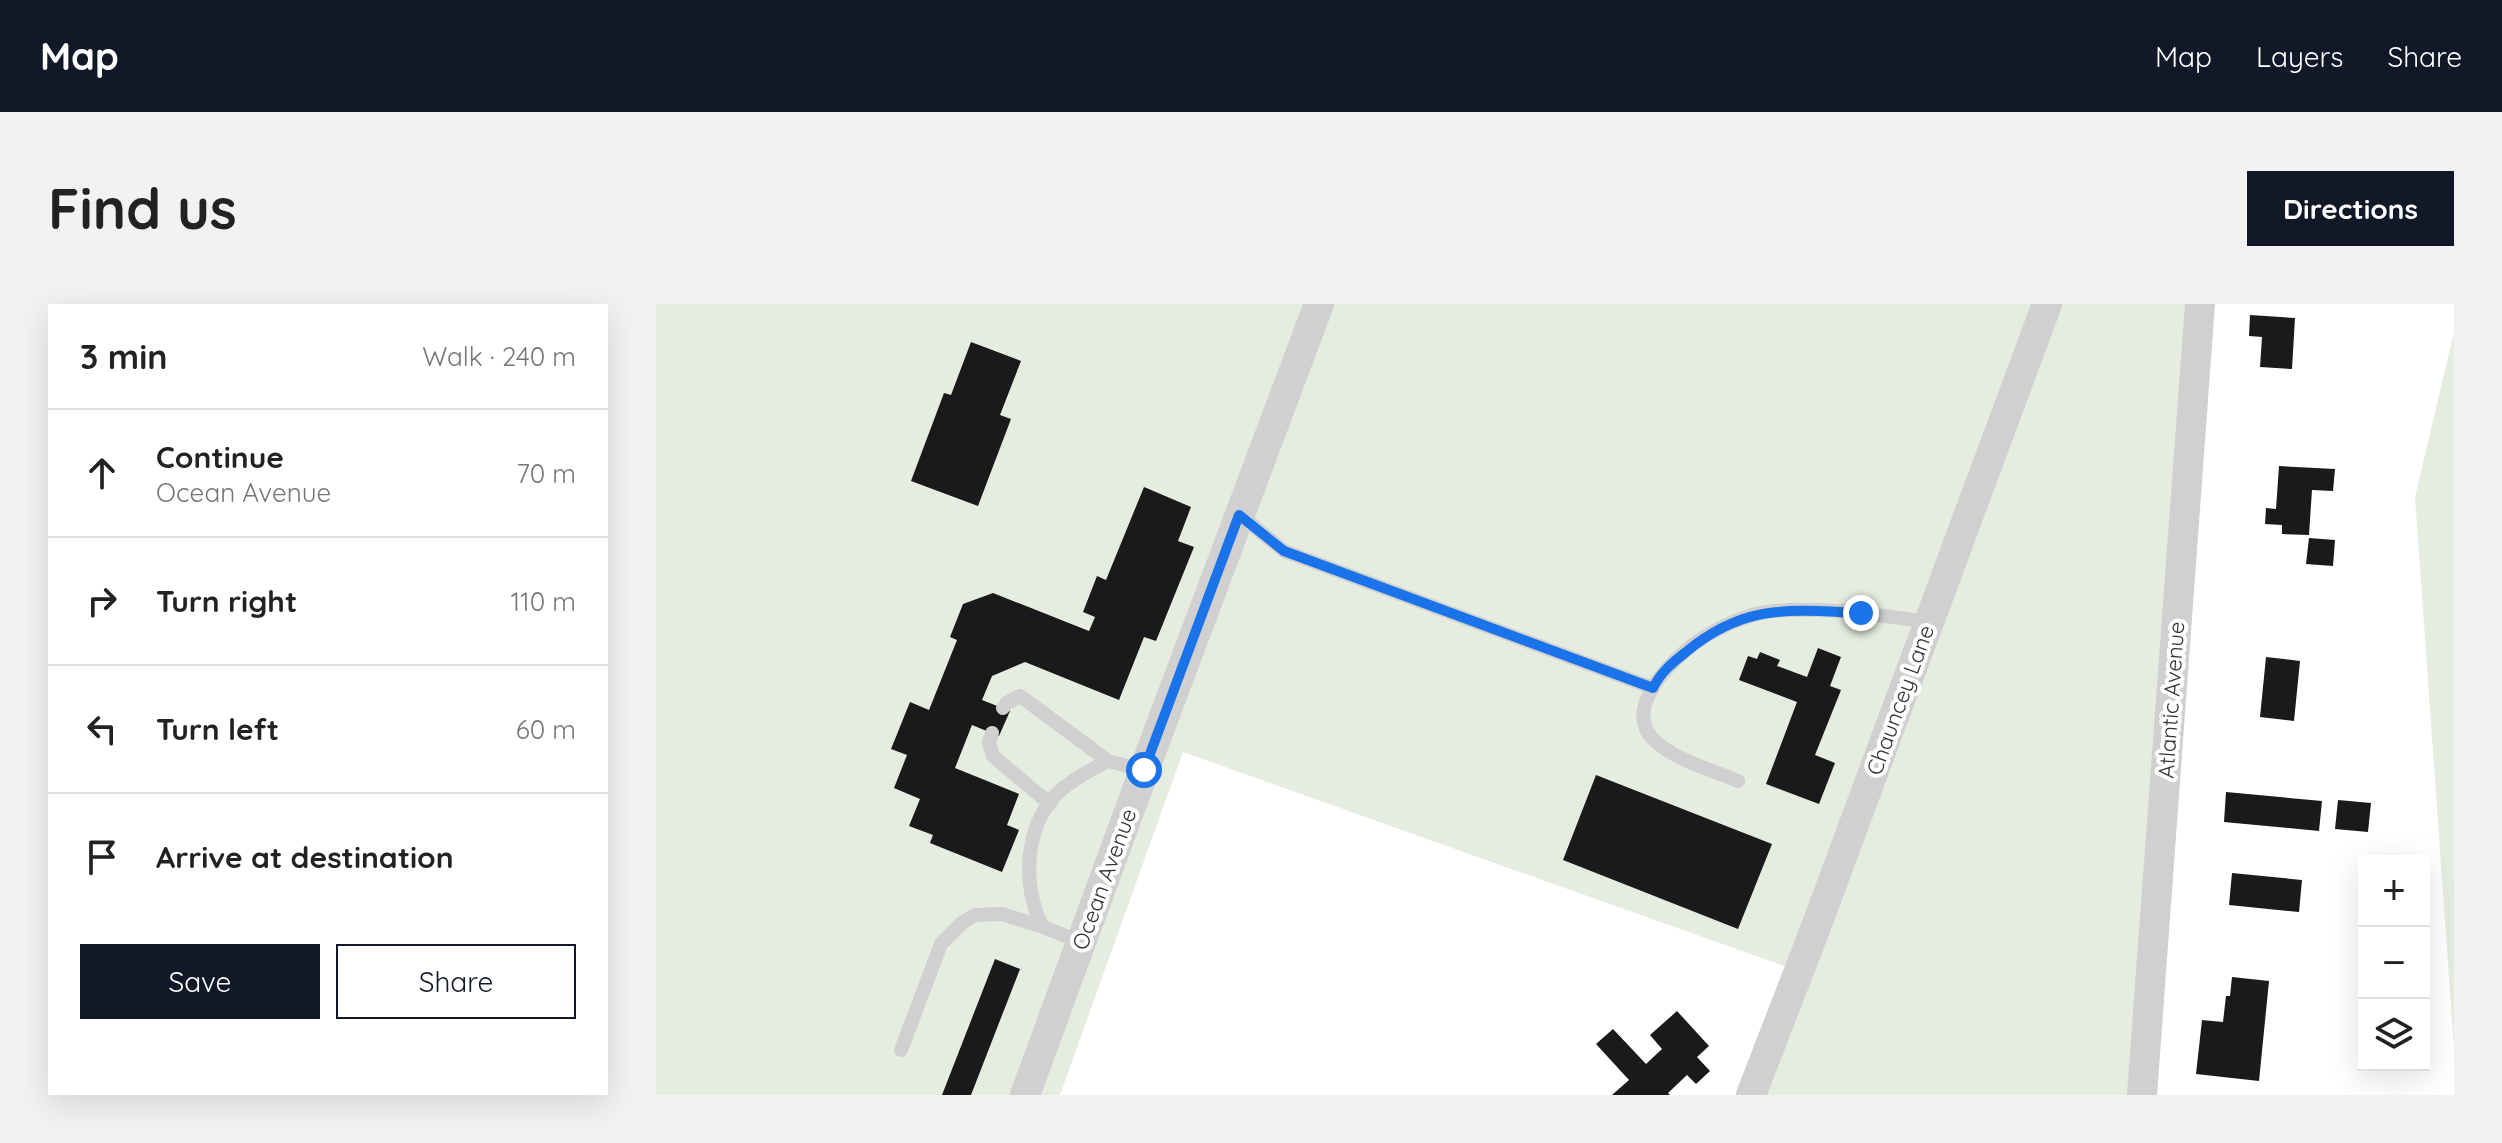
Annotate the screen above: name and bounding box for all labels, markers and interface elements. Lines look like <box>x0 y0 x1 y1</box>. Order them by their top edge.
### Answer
text: Map <box>40 32 119 80</box>
text: Map <box>2155 39 2212 74</box>
text: Layers <box>2256 39 2343 74</box>
text: Share <box>2387 39 2462 74</box>
button: Directions <box>2247 171 2454 246</box>
text: Find us <box>48 173 237 243</box>
text: 3 min <box>80 335 167 378</box>
text: Walk · 240 m <box>422 340 576 373</box>
text: Continue <box>156 438 284 476</box>
icon: ahead <box>80 451 124 495</box>
text: 70 m <box>516 457 576 490</box>
text: Ocean Avenue <box>156 476 331 509</box>
icon: right <box>80 579 124 623</box>
text: Turn right <box>156 582 297 620</box>
text: 110 m <box>510 585 576 618</box>
route end <box>1843 595 1879 631</box>
street label: Atlantic Avenue <box>2152 620 2190 780</box>
street label: Chauncey Lane <box>1860 621 1940 779</box>
icon: left <box>80 707 124 751</box>
text: Turn left <box>156 710 279 748</box>
text: 60 m <box>516 713 576 746</box>
route start <box>1126 752 1162 788</box>
street label: Ocean Avenue <box>1065 805 1143 953</box>
icon: arrive <box>80 835 124 879</box>
text: Arrive at destination <box>156 838 454 876</box>
map controls <box>2358 855 2430 1071</box>
button: + <box>2358 855 2430 927</box>
button: − <box>2358 927 2430 999</box>
button: Save <box>80 944 320 1019</box>
button: Share <box>336 944 576 1019</box>
button: layers <box>2358 999 2430 1071</box>

